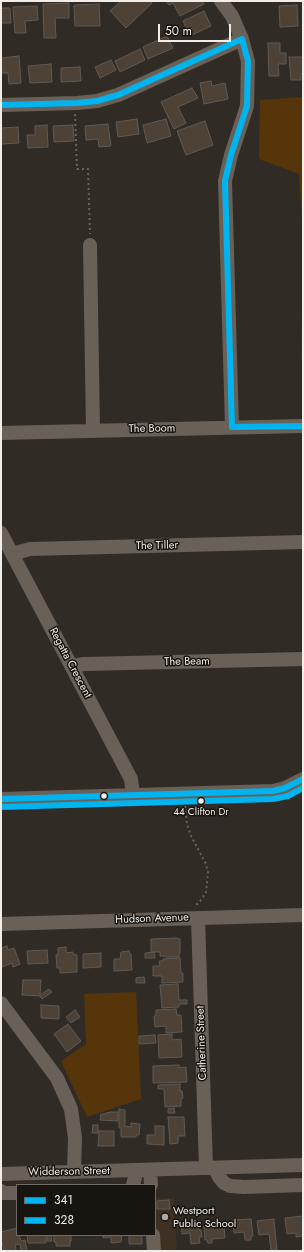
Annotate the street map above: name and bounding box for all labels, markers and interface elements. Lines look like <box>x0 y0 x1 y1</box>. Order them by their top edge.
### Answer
scale bar <box>160 16 233 42</box>
text: 50 m <box>165 22 192 40</box>
street label: The Boom <box>129 422 175 436</box>
street label: The Tiller <box>136 539 178 553</box>
street label: Regatta Crescent <box>46 626 94 700</box>
street label: The Beam <box>164 655 210 669</box>
unlabelled marker <box>99 791 109 801</box>
marker: 44 Clifton Dr <box>196 796 206 806</box>
place label: 44 Clifton Dr <box>173 807 229 819</box>
street label: Hudson Avenue <box>115 911 189 927</box>
street label: Catherine Street <box>194 1006 210 1080</box>
street label: Widderson Street <box>28 1165 110 1179</box>
legend <box>16 1184 156 1236</box>
text: 341 <box>54 1191 73 1209</box>
place label: Westport Public School <box>173 1204 236 1230</box>
text: 328 <box>54 1211 74 1229</box>
marker: Westport Public School <box>160 1212 170 1222</box>

